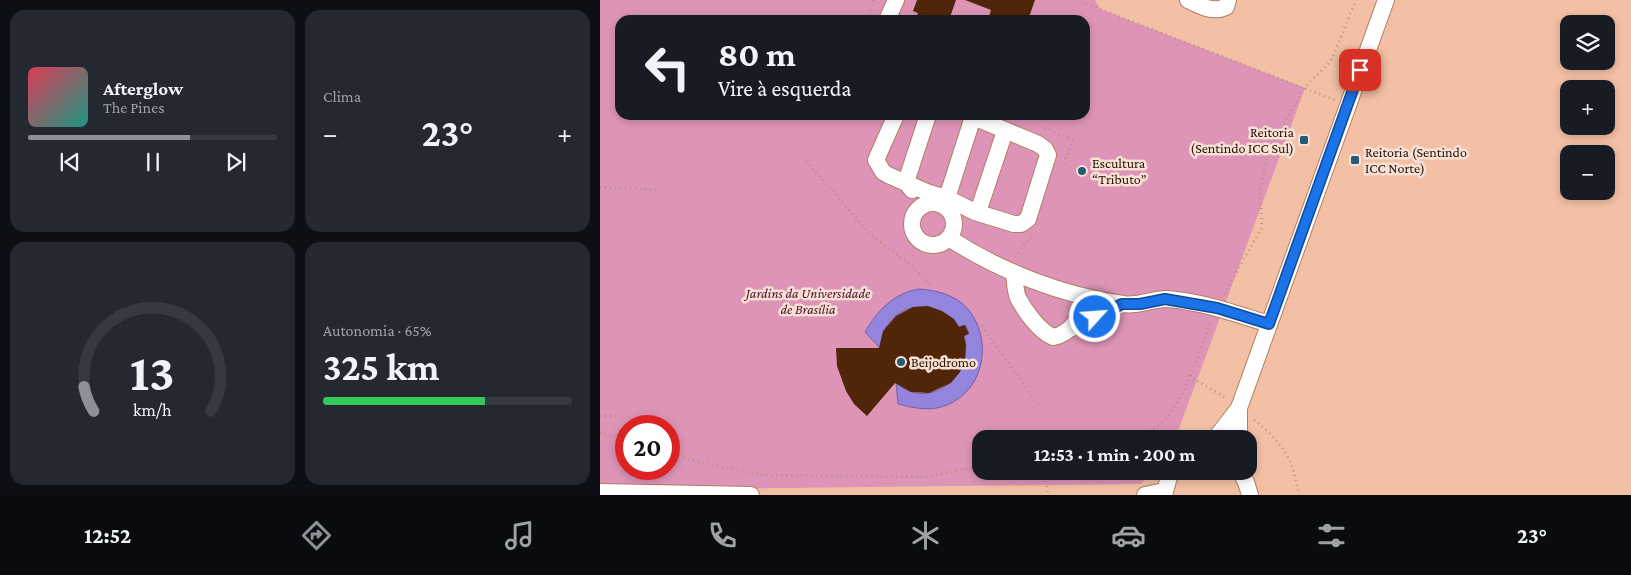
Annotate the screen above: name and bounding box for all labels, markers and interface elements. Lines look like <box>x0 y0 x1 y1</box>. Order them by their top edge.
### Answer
map controls <box>1560 15 1615 200</box>
button: layers <box>1560 15 1615 70</box>
icon: left <box>635 35 700 100</box>
text: 80 m <box>718 35 796 74</box>
pin <box>1339 49 1381 91</box>
icon: arrive <box>1346 56 1374 84</box>
text: Vire à esquerda <box>718 76 851 101</box>
text: Afterglow <box>103 78 183 99</box>
button: + <box>1560 80 1615 135</box>
text: Clima <box>323 88 361 105</box>
text: The Pines <box>103 99 164 116</box>
text: 23° <box>421 112 474 154</box>
text: − <box>323 118 338 149</box>
text: + <box>557 118 572 149</box>
place label: Reitoria (Sentindo ICC Sul) <box>1190 124 1295 157</box>
marker: Reitoria (Sentindo ICC Sul) <box>1298 134 1310 146</box>
place label: Reitoria (Sentindo ICC Norte) <box>1365 144 1467 177</box>
button: − <box>1560 145 1615 200</box>
icon: previous <box>56 148 84 176</box>
icon: pause <box>139 148 167 176</box>
icon: next <box>222 148 250 176</box>
marker: Reitoria (Sentindo ICC Norte) <box>1349 154 1361 166</box>
place label: Escultura “Tributo” <box>1092 155 1147 187</box>
marker: Escultura “Tributo” <box>1076 165 1088 177</box>
park label: Jardins da Universidade de Brasília <box>743 285 871 317</box>
position arrow <box>1068 290 1120 342</box>
text: Autonomia · 65% <box>323 322 431 339</box>
text: 13 <box>130 343 175 401</box>
text: 325 km <box>323 346 439 388</box>
place label: Beijodromo <box>911 354 976 371</box>
marker: Beijodromo <box>895 356 907 368</box>
text: km/h <box>133 400 172 420</box>
speed limit sign: 20 <box>615 415 680 480</box>
text: 12:53 · 1 min · 200 m <box>1034 444 1195 465</box>
icon: directions <box>299 518 334 553</box>
icon: music <box>502 518 537 553</box>
icon: phone <box>705 518 740 553</box>
icon: climate <box>908 518 943 553</box>
icon: car <box>1111 518 1146 553</box>
icon: filters <box>1314 518 1349 553</box>
text: 12:52 <box>84 523 131 548</box>
text: 23° <box>1517 523 1547 548</box>

